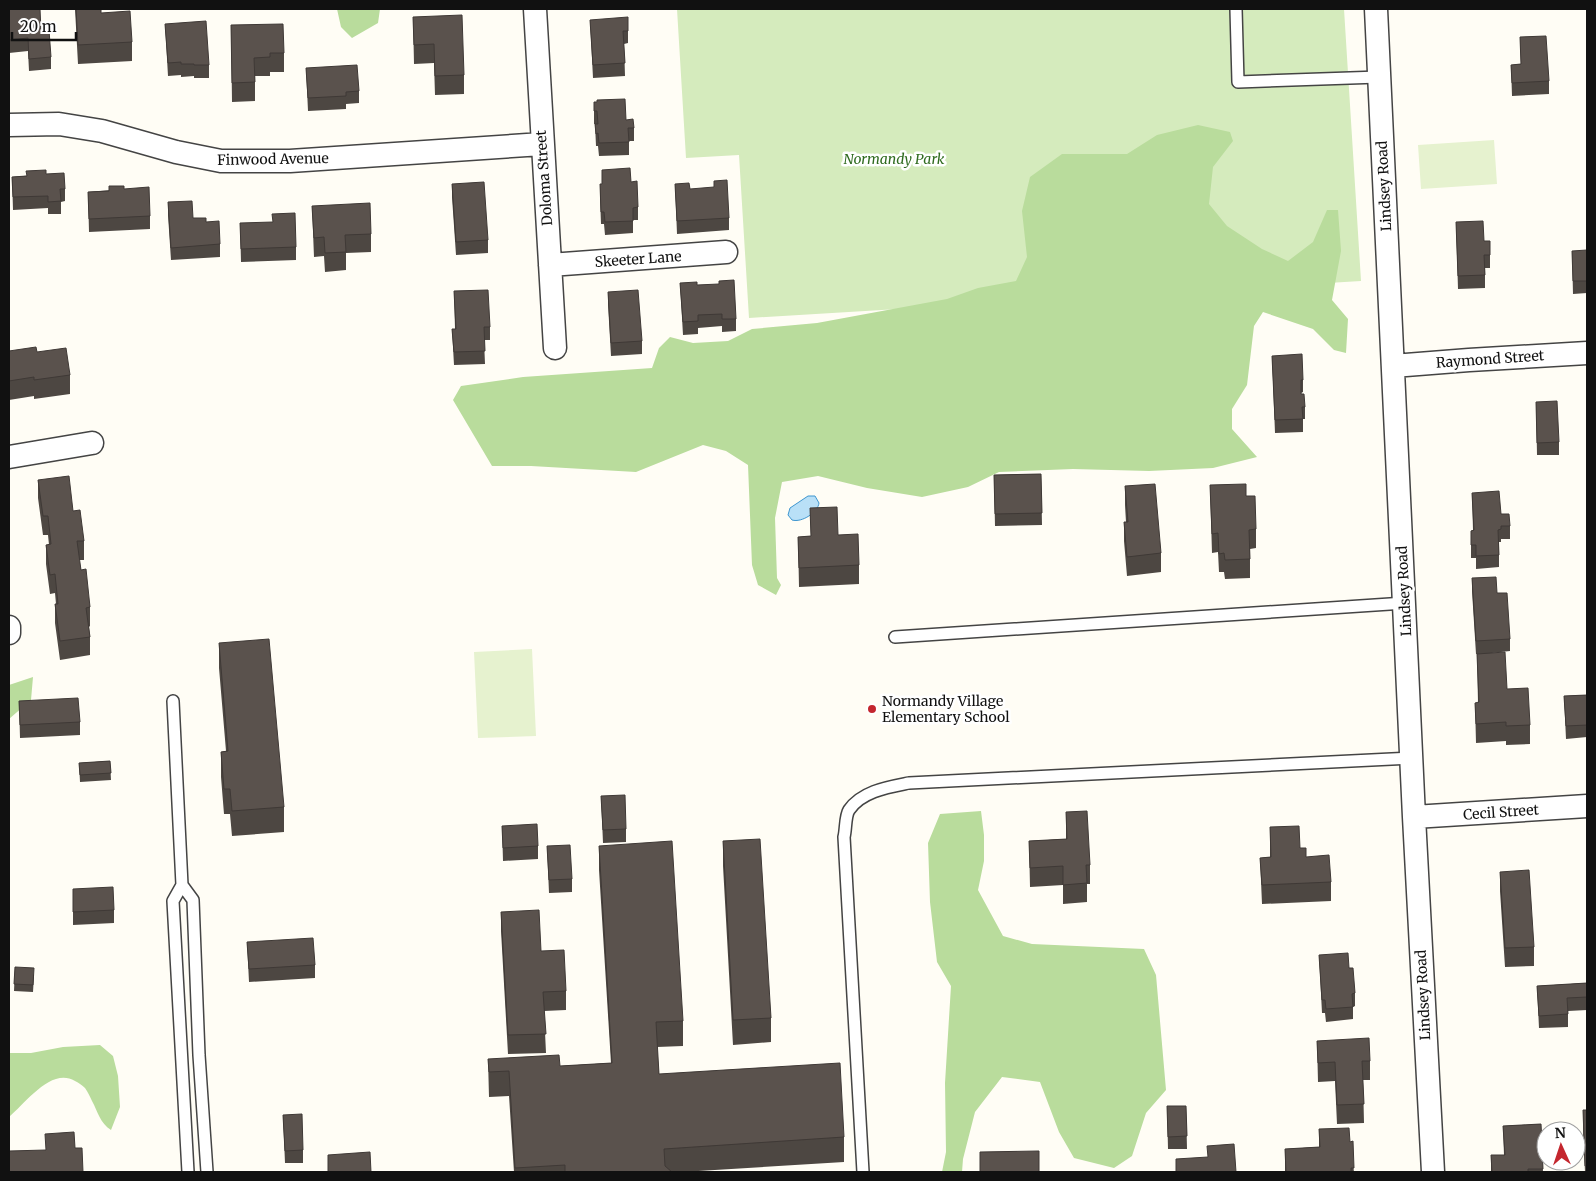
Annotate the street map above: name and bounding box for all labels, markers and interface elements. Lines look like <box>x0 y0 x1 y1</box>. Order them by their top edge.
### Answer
scale bar <box>12 10 76 42</box>
text: 20 m <box>20 17 57 36</box>
street label: Doloma Street <box>532 129 556 227</box>
street label: Lindsey Road <box>1373 140 1395 232</box>
street label: Finwood Avenue <box>217 149 329 169</box>
park label: Normandy Park <box>844 150 945 168</box>
street label: Skeeter Lane <box>594 247 682 271</box>
street label: Raymond Street <box>1435 346 1545 372</box>
street label: Lindsey Road <box>1393 545 1415 637</box>
place label: Normandy Village Elementary School <box>882 692 1010 726</box>
marker: Normandy Village Elementary School <box>866 703 878 715</box>
street label: Cecil Street <box>1463 800 1540 824</box>
street label: Lindsey Road <box>1412 949 1434 1041</box>
north arrow <box>1536 1121 1586 1171</box>
text: N <box>1554 1124 1566 1142</box>

